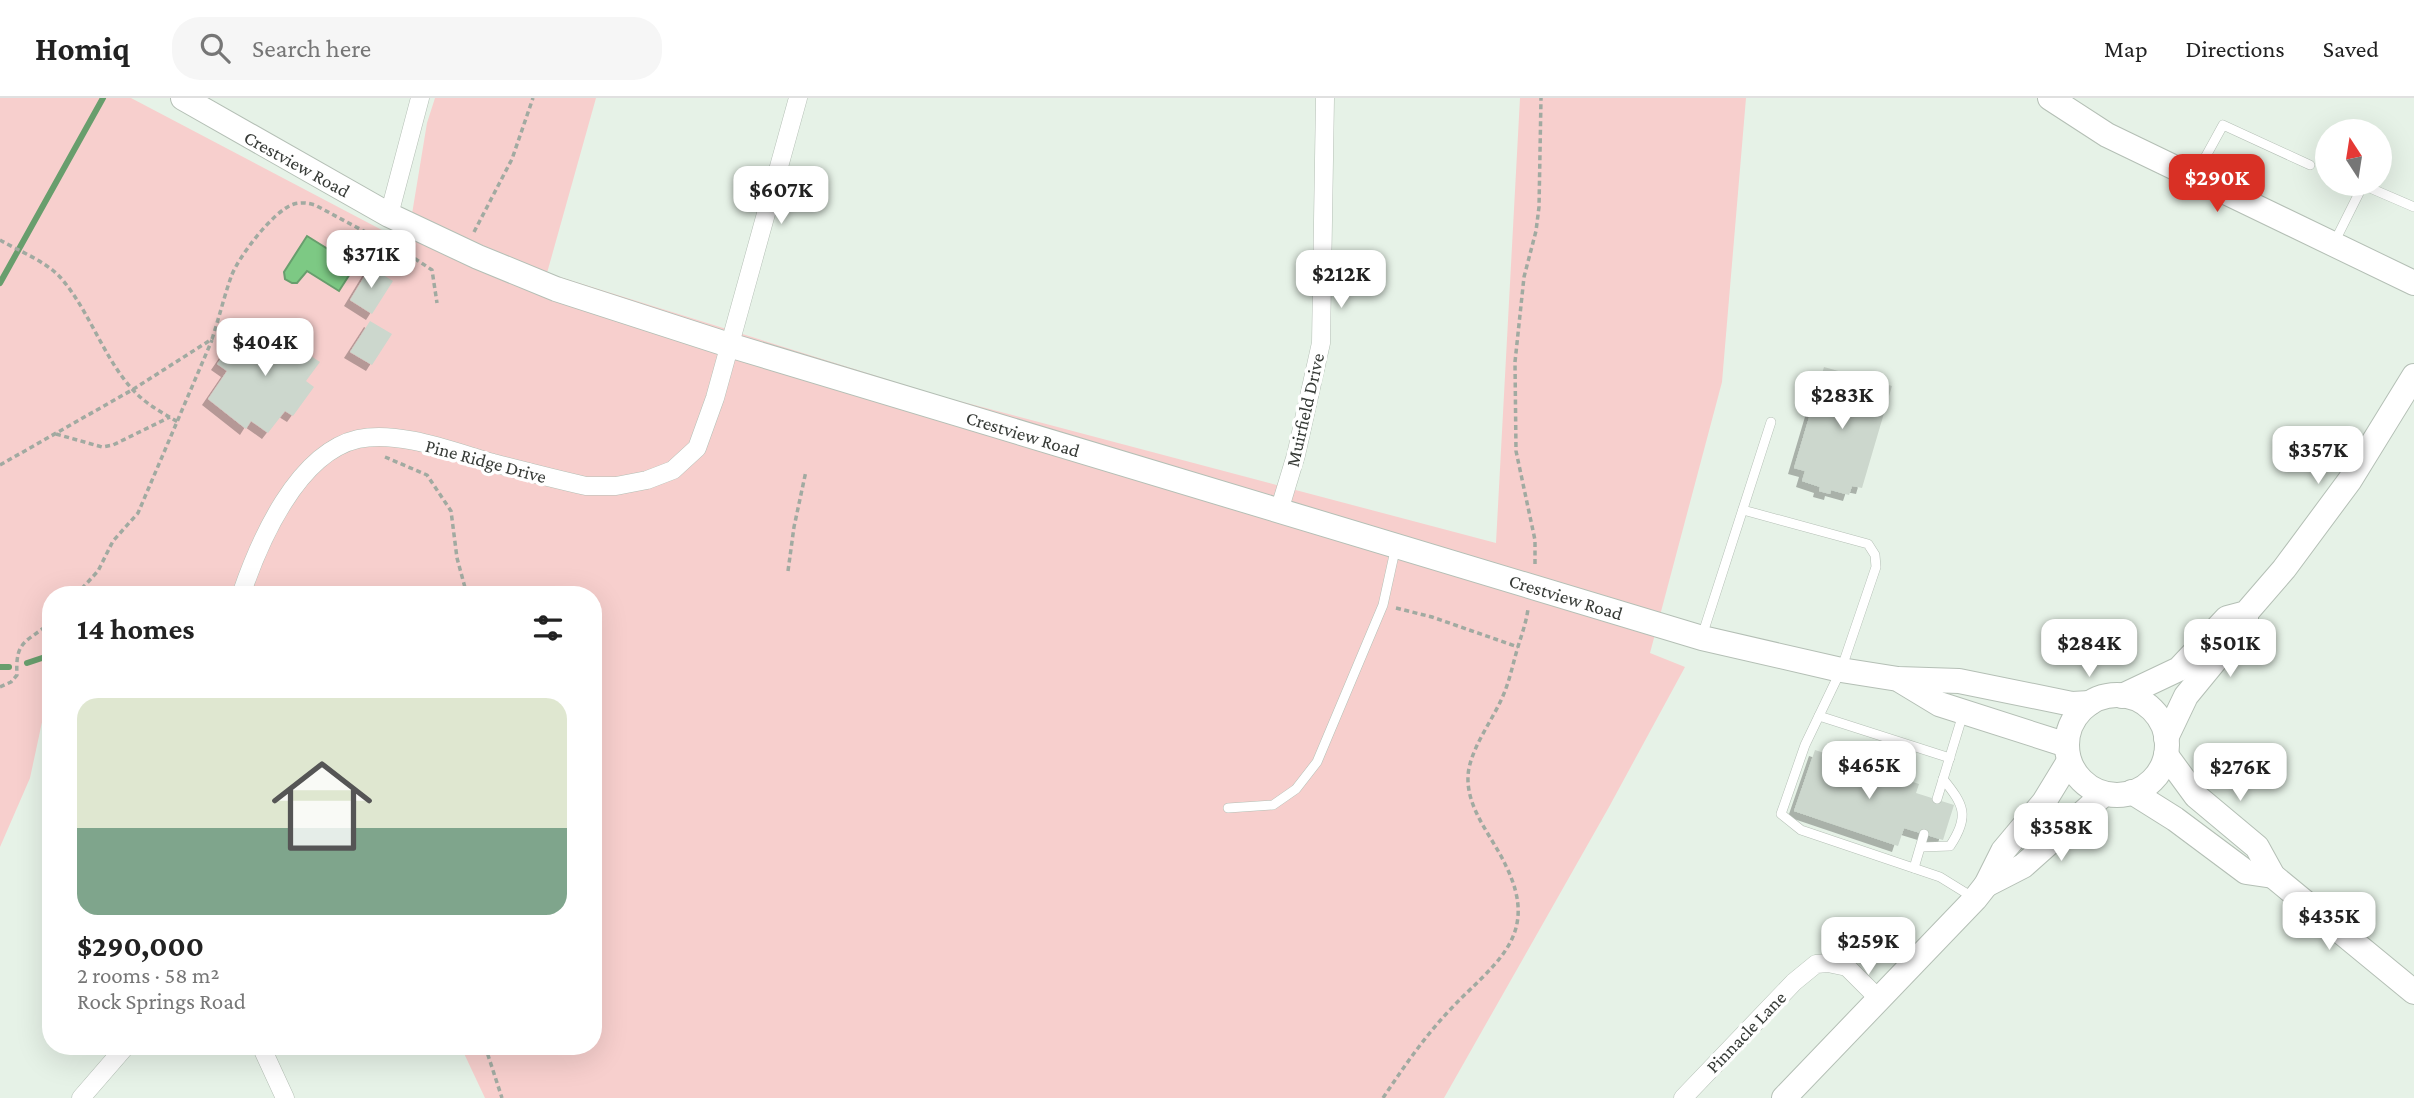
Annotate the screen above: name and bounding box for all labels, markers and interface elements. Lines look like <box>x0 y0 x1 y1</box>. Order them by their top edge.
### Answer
search box <box>172 17 662 80</box>
icon: search <box>196 29 234 67</box>
text: Homiq <box>35 30 130 67</box>
text: Search here <box>252 34 371 63</box>
text: Map <box>2104 35 2148 62</box>
text: Directions <box>2186 35 2285 62</box>
text: Saved <box>2323 35 2379 62</box>
north arrow <box>2315 119 2392 196</box>
map controls <box>2315 119 2392 196</box>
street label: Crestview Road <box>240 126 354 202</box>
pin: $290K <box>2168 155 2266 214</box>
text: $290K <box>2185 164 2249 190</box>
pin: $607K <box>732 166 830 226</box>
text: $607K <box>749 176 813 202</box>
pin: $371K <box>322 230 420 290</box>
text: $371K <box>343 240 399 266</box>
pin: $212K <box>1292 250 1390 310</box>
text: $212K <box>1312 260 1370 286</box>
pin: $404K <box>216 318 314 378</box>
text: $404K <box>233 328 297 354</box>
street label: Muirfield Drive <box>1282 351 1328 469</box>
pin: $283K <box>1793 372 1891 431</box>
text: $283K <box>1811 381 1873 407</box>
street label: Crestview Road <box>964 407 1082 461</box>
pin: $357K <box>2269 426 2367 486</box>
street label: Pine Ridge Drive <box>423 435 549 487</box>
text: $357K <box>2288 436 2348 462</box>
street label: Crestview Road <box>1507 570 1625 624</box>
icon: filters <box>529 609 567 647</box>
text: 14 homes <box>77 612 195 645</box>
pin: $284K <box>2040 620 2138 679</box>
pin: $501K <box>2181 620 2279 679</box>
text: $284K <box>2057 629 2121 655</box>
text: $501K <box>2200 629 2260 655</box>
pin: $465K <box>1820 742 1918 801</box>
icon: home <box>259 743 385 869</box>
pin: $276K <box>2191 744 2289 803</box>
text: $465K <box>1838 751 1900 777</box>
text: $276K <box>2210 753 2270 779</box>
pin: $358K <box>2012 804 2110 863</box>
text: $358K <box>2030 813 2092 839</box>
pin: $435K <box>2280 892 2378 952</box>
text: $435K <box>2299 902 2359 928</box>
pin: $259K <box>1819 918 1917 977</box>
text: $259K <box>1837 927 1899 953</box>
text: $290,000 <box>77 929 204 962</box>
text: 2 rooms · 58 m² <box>77 962 219 988</box>
street label: Pinnacle Lane <box>1702 987 1790 1077</box>
text: Rock Springs Road <box>77 988 246 1014</box>

